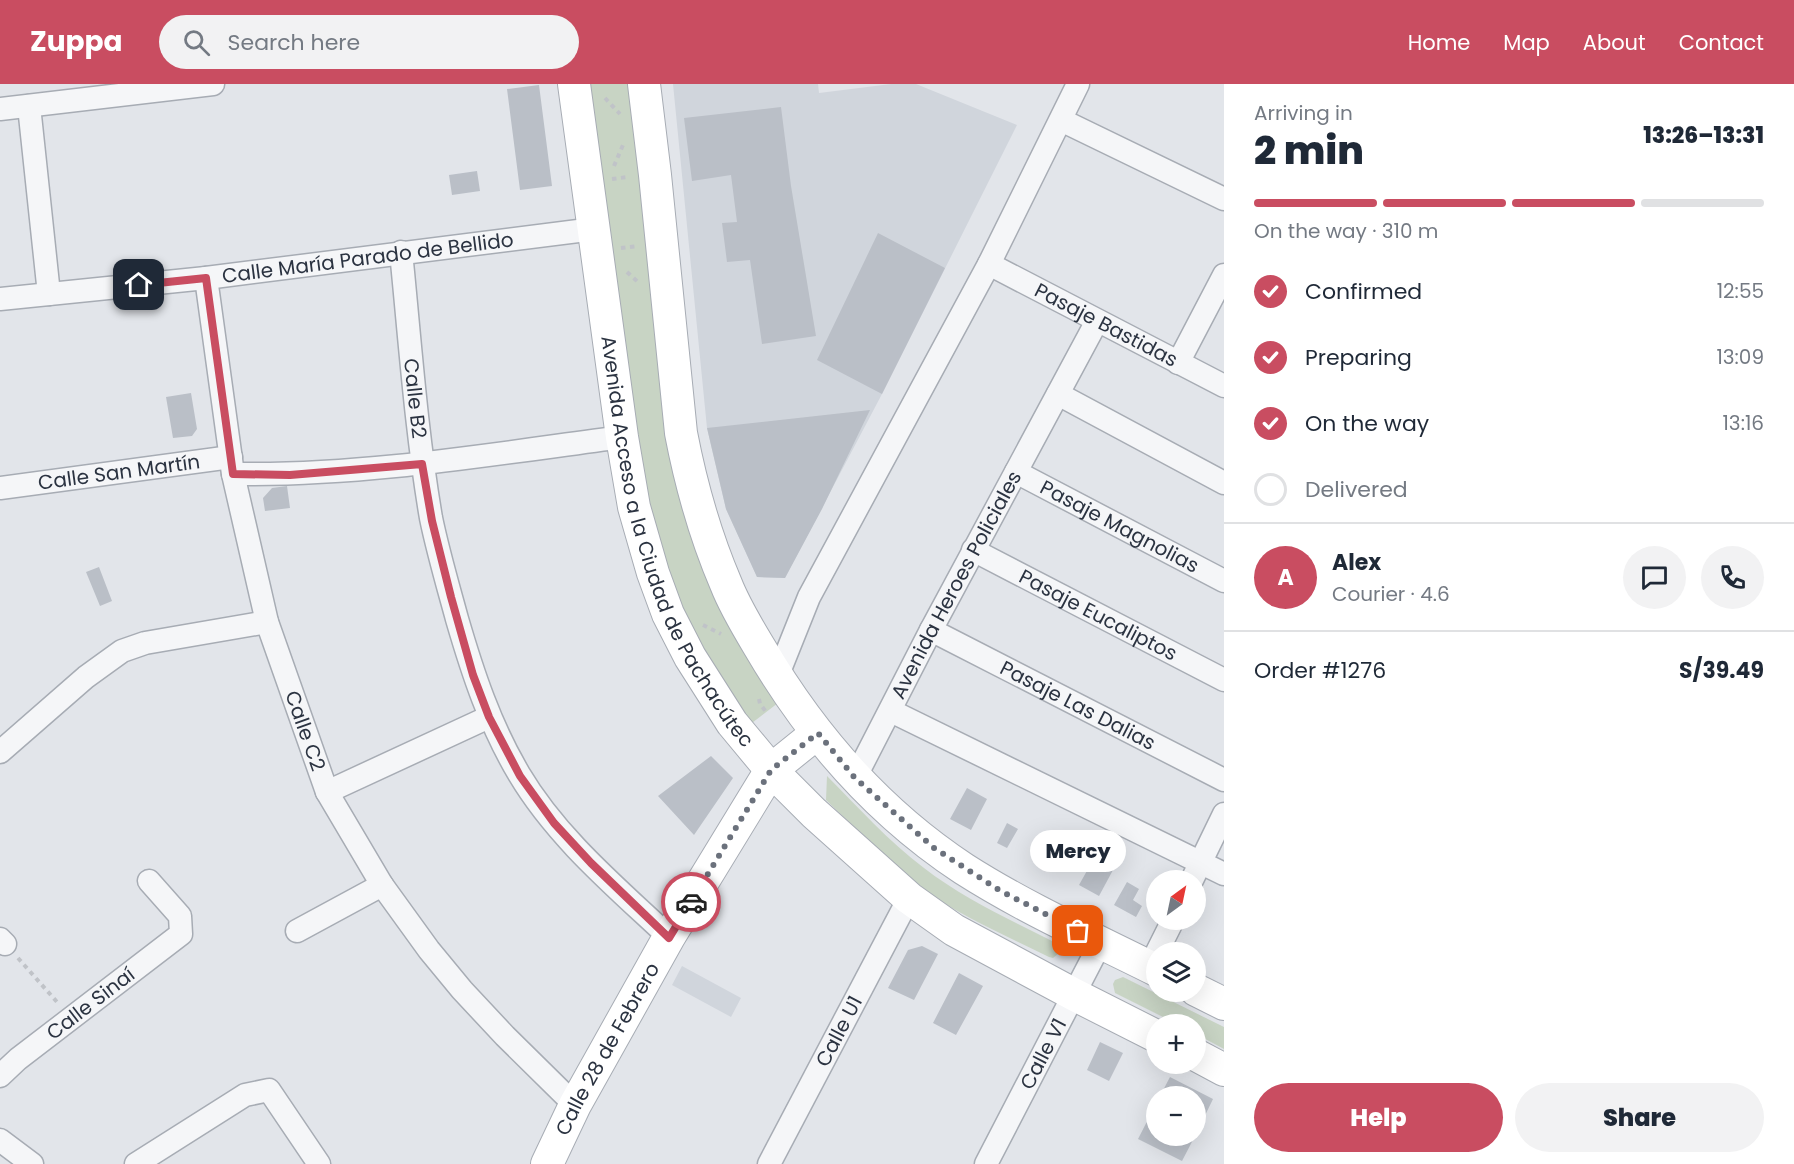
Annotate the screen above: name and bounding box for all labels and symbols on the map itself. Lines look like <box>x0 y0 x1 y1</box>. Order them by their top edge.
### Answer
street label: Calle María Parado de Bellido <box>220 225 515 290</box>
pin <box>113 259 164 310</box>
street label: Pasaje Bastidas <box>1030 276 1183 374</box>
street label: Avenida Acceso a la Ciudad de Pachacútec <box>594 334 760 753</box>
street label: Calle B2 <box>397 357 433 440</box>
street label: Calle San Martín <box>36 447 202 497</box>
street label: Avenida Heroes Policiales <box>884 466 1028 704</box>
street label: Pasaje Magnolias <box>1035 473 1204 579</box>
street label: Pasaje Eucaliptos <box>1014 562 1182 667</box>
street label: Pasaje Las Dalias <box>995 654 1160 757</box>
street label: Calle C2 <box>278 687 332 775</box>
callout: Mercy <box>1030 829 1126 871</box>
north arrow <box>1146 870 1206 930</box>
courier <box>661 872 721 932</box>
pin <box>1052 905 1103 956</box>
street label: Calle 28 de Febrero <box>549 957 666 1140</box>
street label: Calle Sinaí <box>40 961 140 1046</box>
street label: Calle U1 <box>809 991 869 1072</box>
street label: Calle V1 <box>1013 1013 1073 1094</box>

